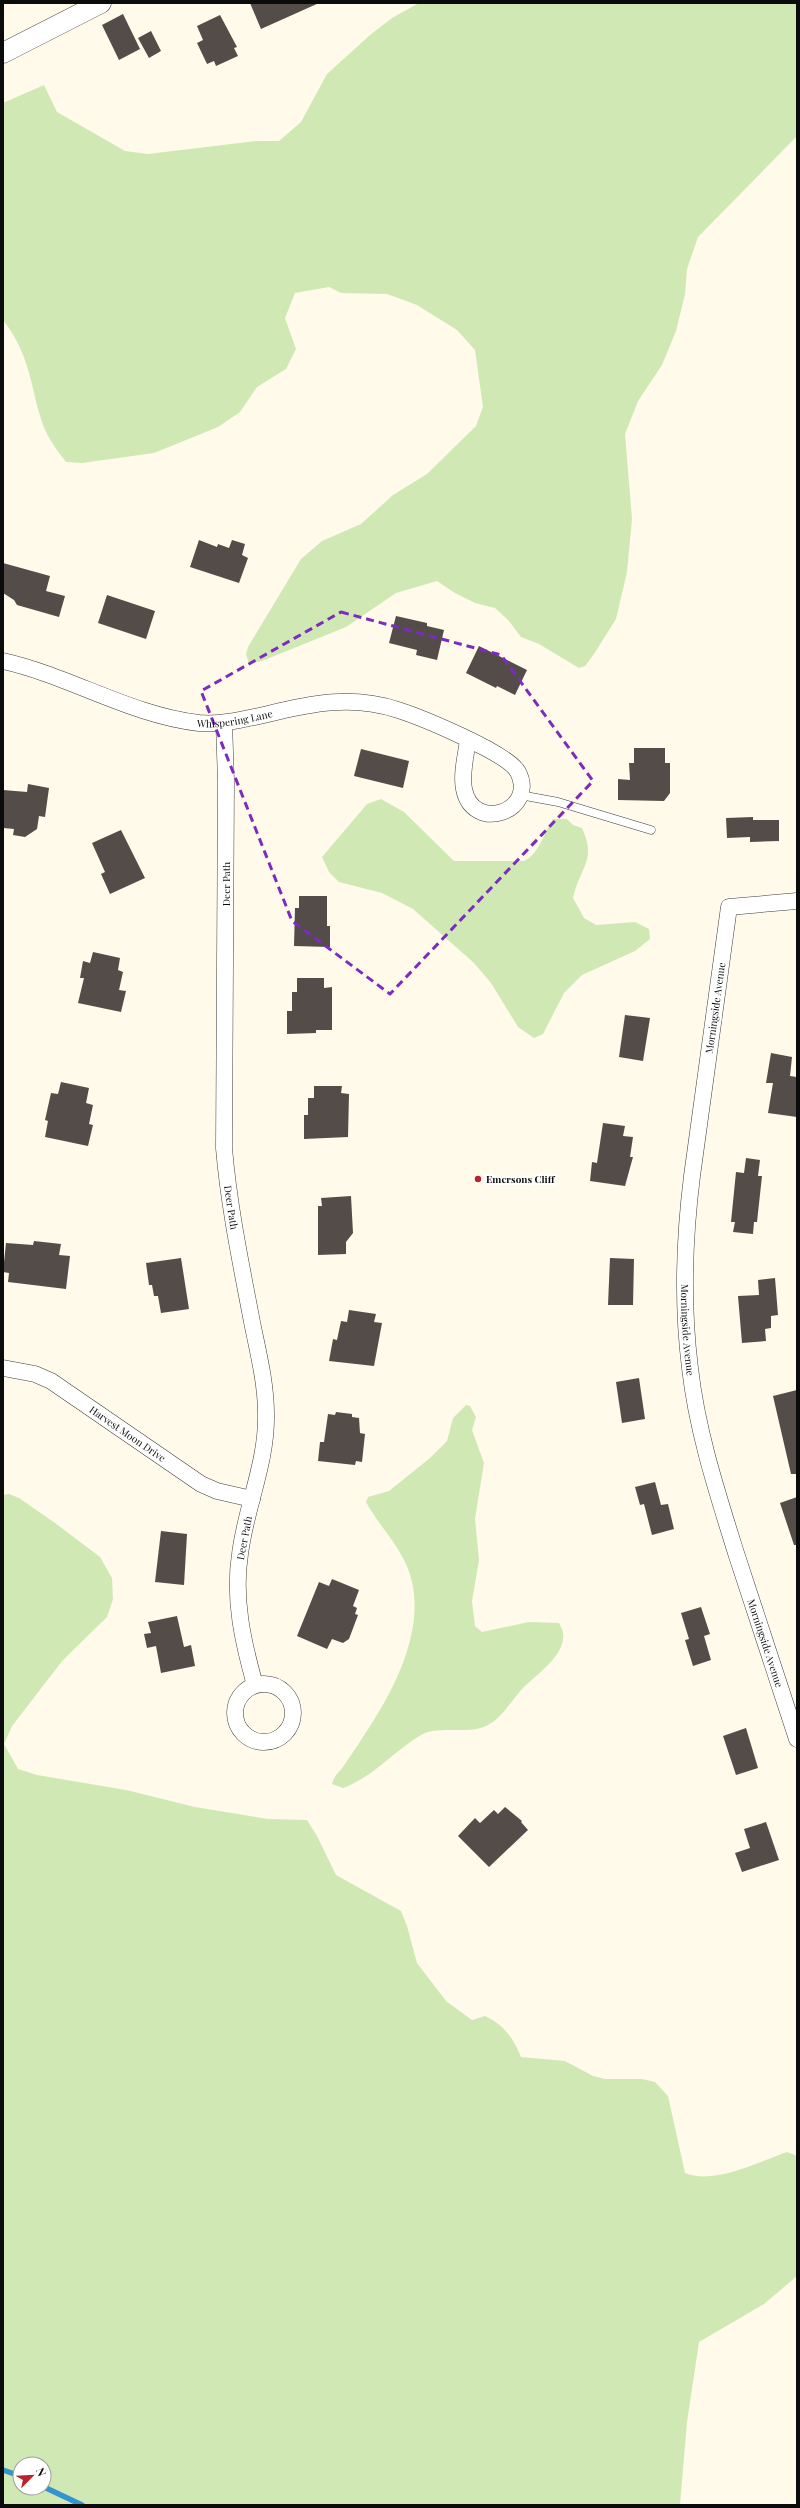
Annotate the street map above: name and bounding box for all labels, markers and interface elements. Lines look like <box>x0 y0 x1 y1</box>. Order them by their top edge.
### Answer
street label: Whispering Lane <box>195 706 274 731</box>
street label: Deer Path <box>219 862 233 906</box>
street label: Morningside Avenue <box>702 962 728 1054</box>
place label: Emersons Cliff <box>486 1172 556 1186</box>
marker: Emersons Cliff <box>473 1174 483 1184</box>
street label: Deer Path <box>221 1185 242 1231</box>
street label: Morningside Avenue <box>678 1284 698 1377</box>
street label: Harvest Moon Drive <box>87 1402 169 1465</box>
street label: Deer Path <box>233 1515 255 1561</box>
street label: Morningside Avenue <box>744 1597 787 1689</box>
north arrow <box>12 2456 52 2496</box>
text: N <box>33 2465 50 2478</box>

